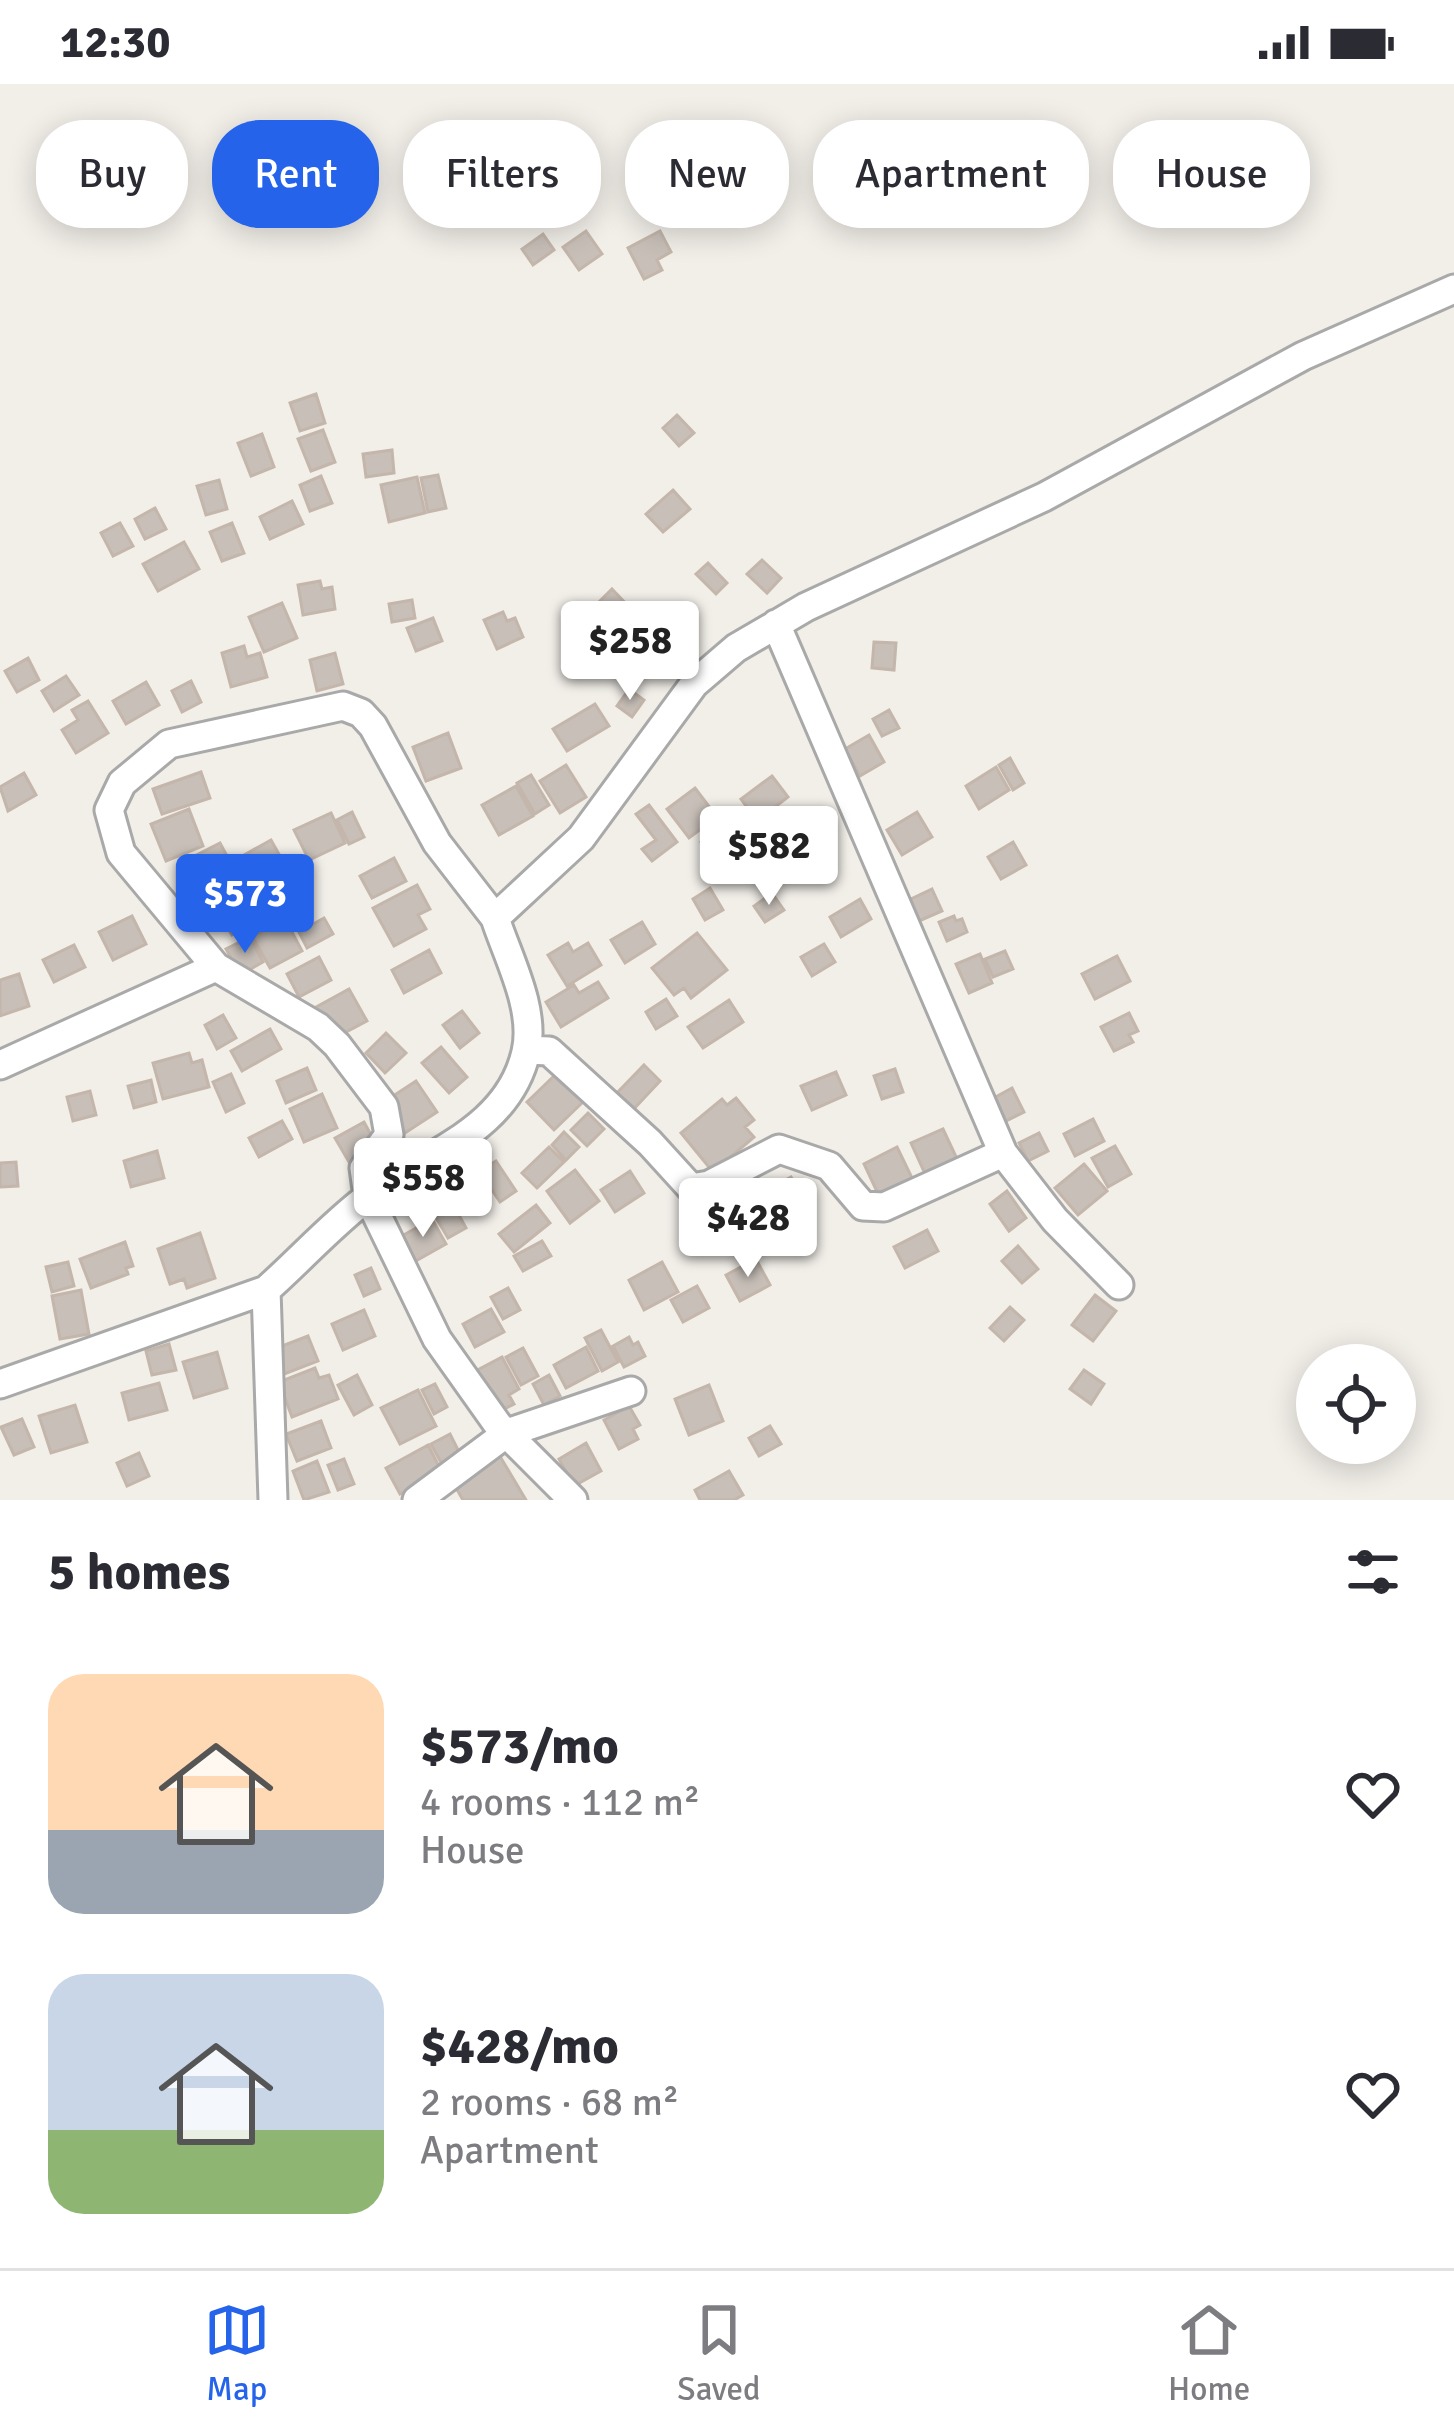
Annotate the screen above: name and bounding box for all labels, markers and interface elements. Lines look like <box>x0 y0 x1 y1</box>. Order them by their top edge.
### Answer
text: 12:30 <box>60 15 170 70</box>
chip: Buy <box>36 120 188 228</box>
chip: Rent <box>212 120 379 228</box>
chip: Filters <box>403 120 601 228</box>
chip: New <box>625 120 789 228</box>
chip: Apartment <box>813 120 1089 228</box>
chip: House <box>1113 120 1310 228</box>
pin: $258 <box>559 601 701 703</box>
text: $258 <box>588 616 672 664</box>
pin: $582 <box>698 806 840 908</box>
text: $582 <box>727 821 811 869</box>
pin: $573 <box>174 854 316 956</box>
text: $573 <box>203 869 287 917</box>
pin: $558 <box>352 1138 494 1240</box>
text: $558 <box>381 1153 465 1201</box>
pin: $428 <box>677 1178 819 1280</box>
text: $428 <box>706 1193 790 1241</box>
map controls <box>1296 1344 1416 1464</box>
button: locate <box>1296 1344 1416 1464</box>
icon: filters <box>1340 1539 1406 1605</box>
text: 5 homes <box>48 1541 230 1604</box>
text: $573/mo <box>420 1715 619 1778</box>
icon: home <box>144 1722 288 1866</box>
icon: heart <box>1340 1761 1406 1827</box>
text: 4 rooms · 112 m² <box>420 1778 700 1826</box>
text: House <box>420 1826 525 1874</box>
text: $428/mo <box>420 2015 619 2078</box>
icon: home <box>144 2022 288 2166</box>
icon: heart <box>1340 2061 1406 2127</box>
text: 2 rooms · 68 m² <box>420 2078 679 2126</box>
text: Apartment <box>420 2126 599 2174</box>
tab: Map <box>204 2297 270 2410</box>
tab: Saved <box>677 2297 760 2410</box>
tab: Home <box>1168 2297 1250 2410</box>

